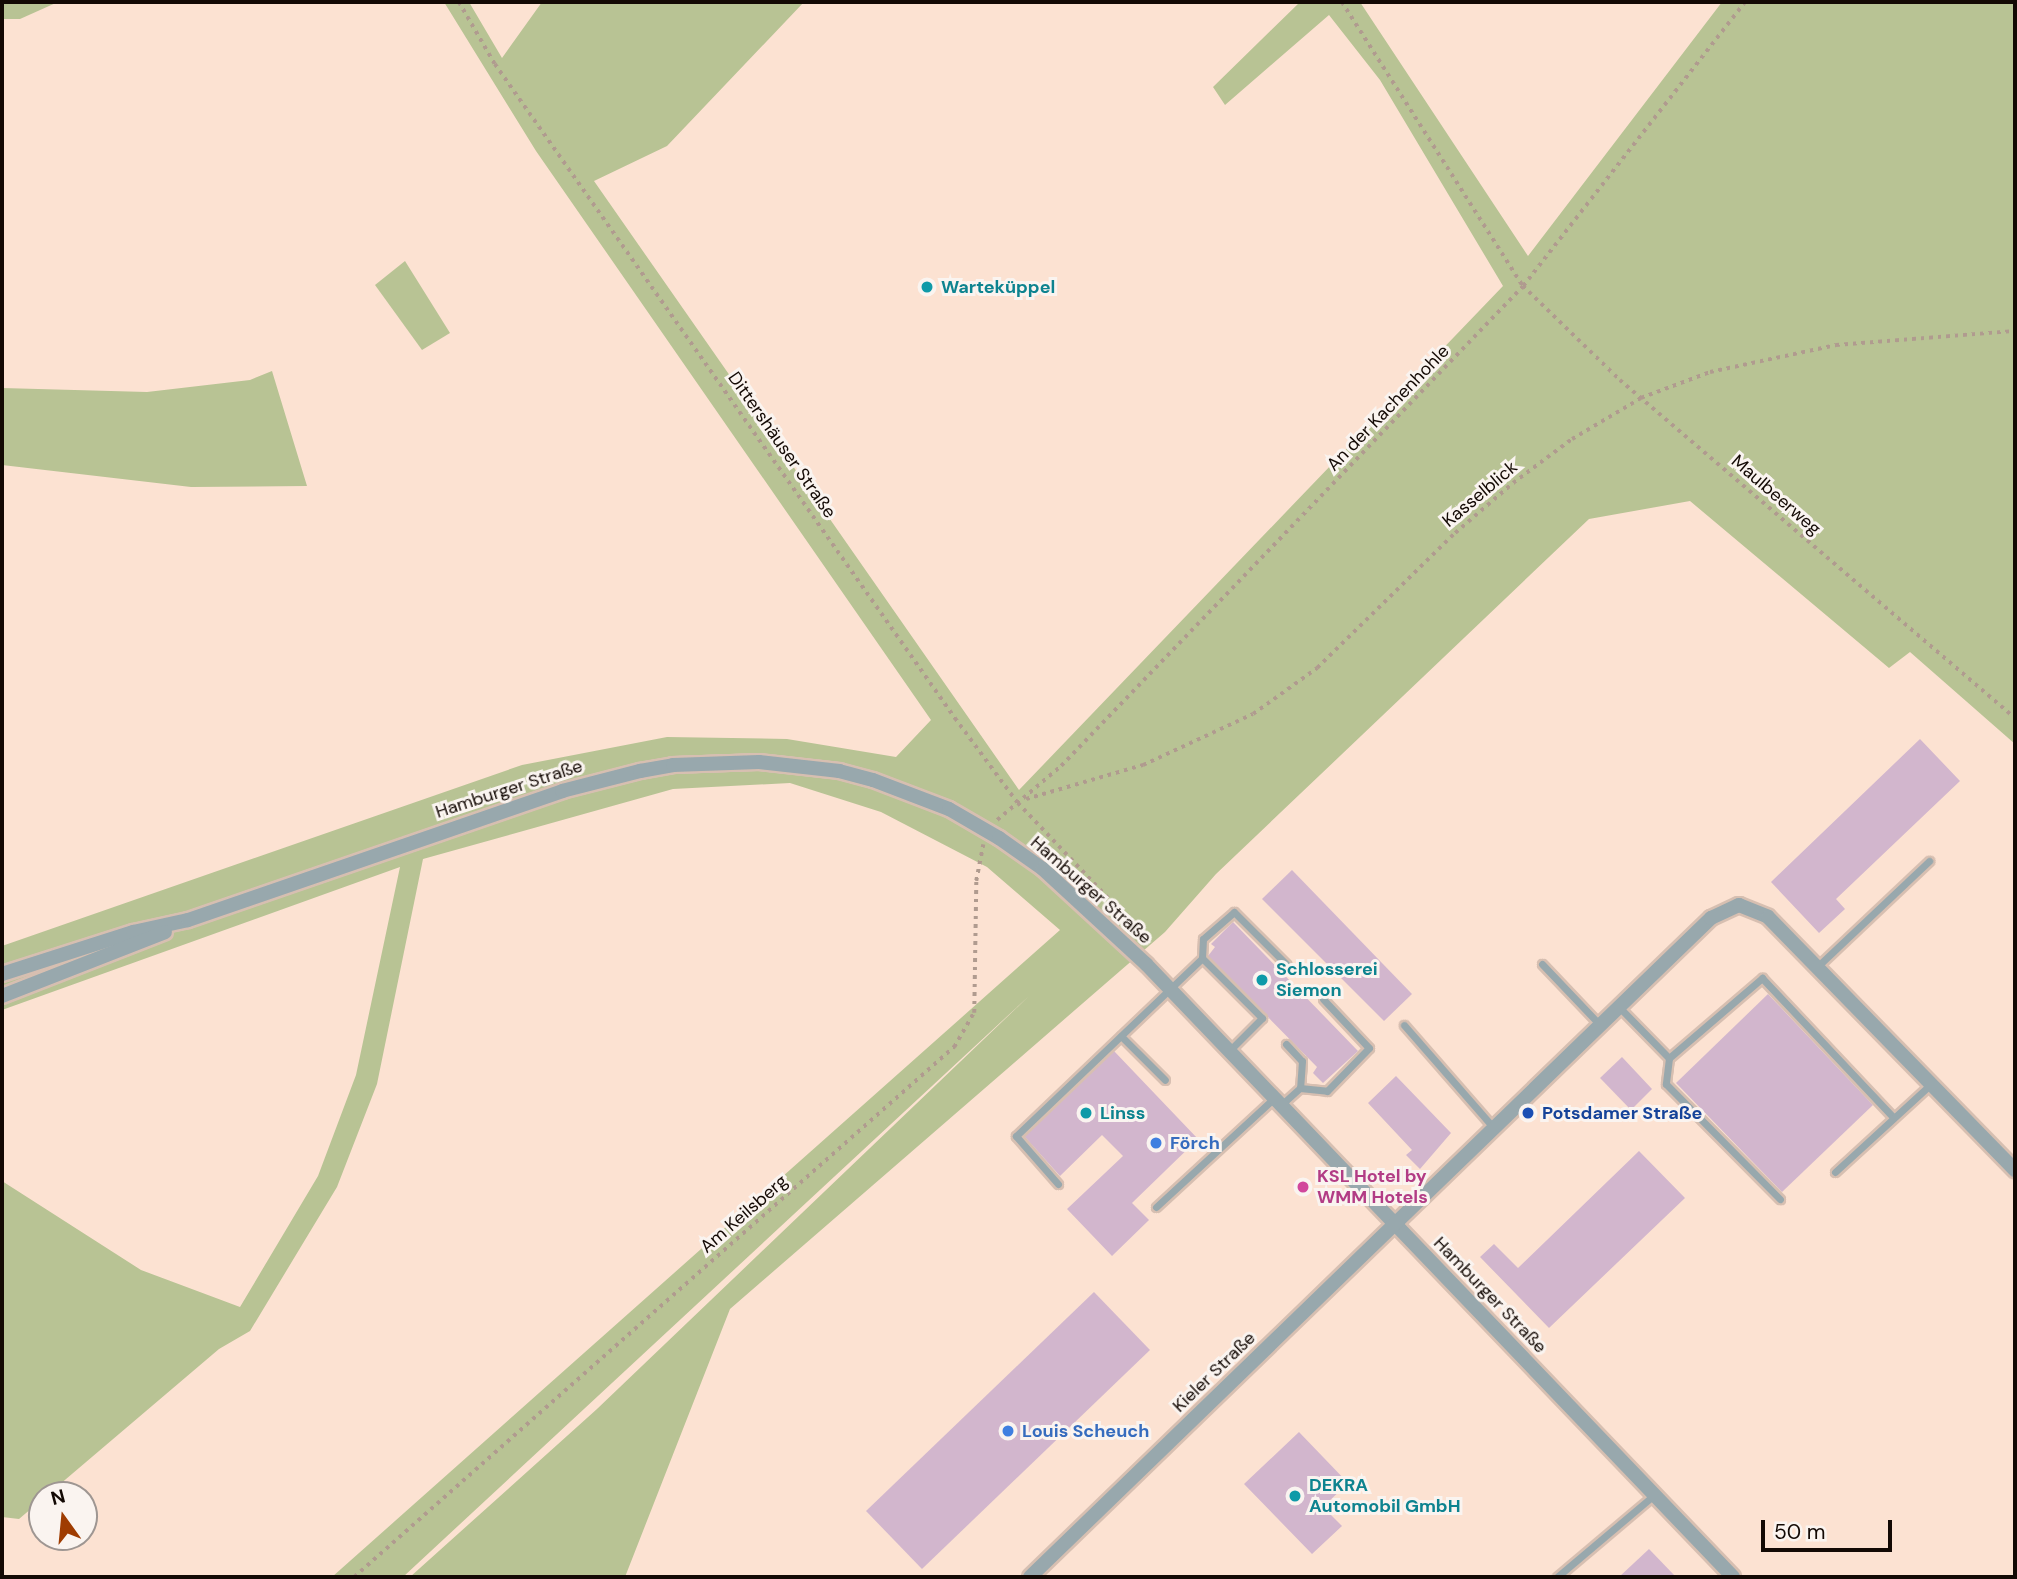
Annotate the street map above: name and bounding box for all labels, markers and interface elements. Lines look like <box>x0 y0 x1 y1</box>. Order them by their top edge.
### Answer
place label: Warteküppel <box>941 276 1055 298</box>
marker: Warteküppel <box>919 279 935 295</box>
street label: An der Kachenhohle <box>1322 341 1454 475</box>
street label: Dittershäuser Straße <box>723 368 841 522</box>
street label: Maulbeerweg <box>1727 450 1825 540</box>
street label: Kasselblick <box>1438 456 1522 532</box>
street label: Hamburger Straße <box>433 755 585 823</box>
street label: Hamburger Straße <box>1026 832 1156 948</box>
place label: Schlosserei Siemon <box>1276 959 1378 1002</box>
marker: Schlosserei Siemon <box>1254 972 1270 988</box>
place label: Linss <box>1100 1102 1145 1124</box>
place label: Potsdamer Straße <box>1542 1102 1702 1124</box>
marker: Linss <box>1078 1105 1094 1121</box>
marker: Potsdamer Straße <box>1520 1105 1536 1121</box>
place label: Förch <box>1170 1132 1220 1154</box>
marker: Förch <box>1148 1135 1164 1151</box>
place label: KSL Hotel by WMM Hotels <box>1317 1166 1428 1208</box>
street label: Am Keilsberg <box>696 1170 792 1258</box>
marker: KSL Hotel by WMM Hotels <box>1295 1179 1311 1195</box>
street label: Hamburger Straße <box>1429 1232 1551 1358</box>
street label: Kieler Straße <box>1168 1327 1260 1417</box>
place label: Louis Scheuch <box>1022 1420 1149 1442</box>
marker: Louis Scheuch <box>1000 1423 1016 1439</box>
place label: DEKRA Automobil GmbH <box>1309 1475 1460 1518</box>
north arrow <box>28 1481 98 1551</box>
text: N <box>48 1483 68 1511</box>
marker: DEKRA Automobil GmbH <box>1287 1488 1303 1504</box>
scale bar <box>1765 1506 1896 1550</box>
text: 50 m <box>1774 1518 1825 1546</box>

